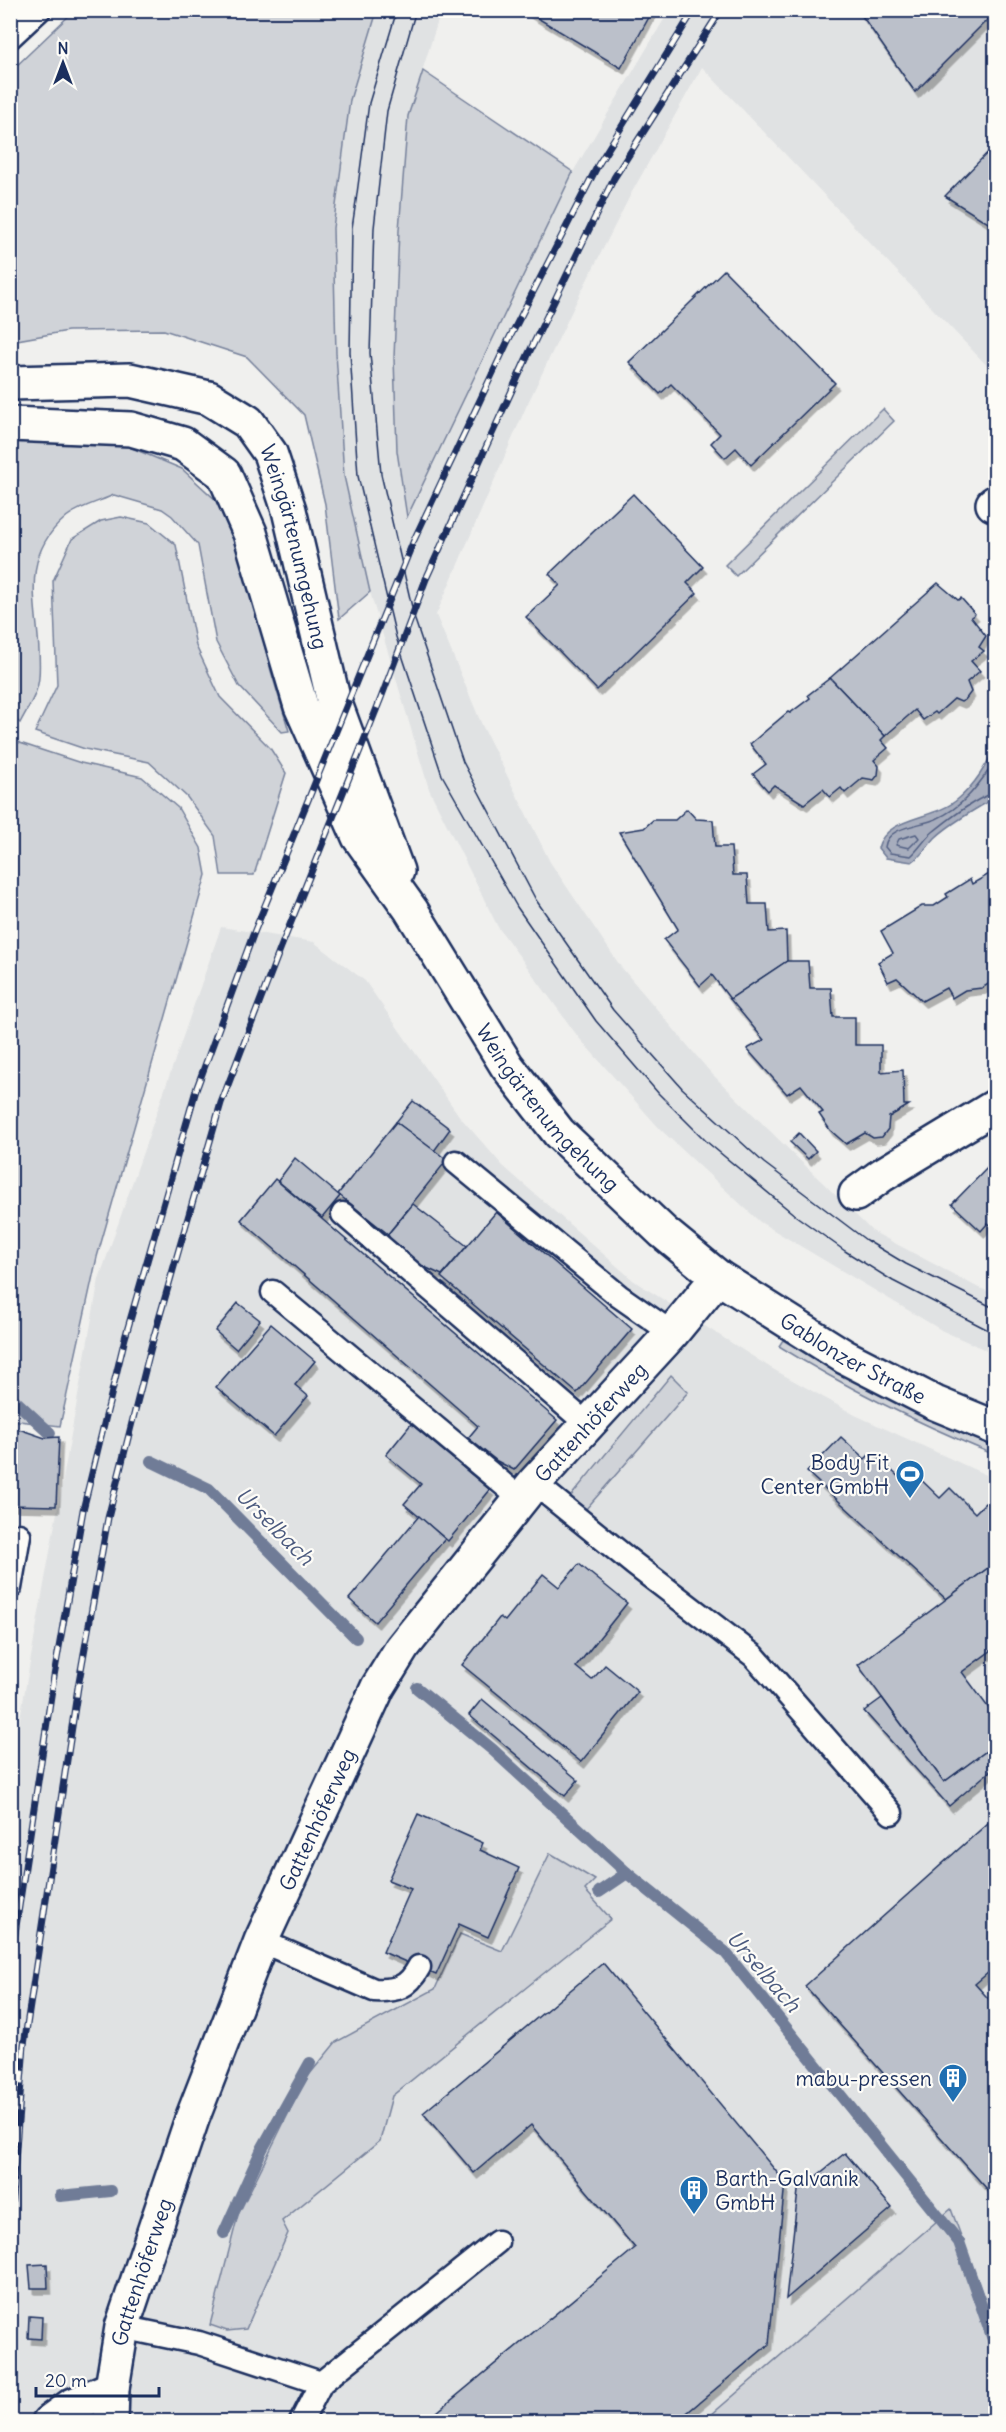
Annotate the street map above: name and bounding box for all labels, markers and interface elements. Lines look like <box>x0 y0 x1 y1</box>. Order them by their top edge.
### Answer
north arrow <box>33 33 93 93</box>
text: N <box>57 38 69 58</box>
street label: Weingärtenumgehung <box>255 441 335 652</box>
street label: Weingärtenumgehung <box>471 1019 625 1197</box>
street label: Gablonzer Straße <box>775 1306 931 1410</box>
street label: Gattenhöferweg <box>528 1356 652 1488</box>
place label: Body Fit Center GmbH <box>760 1449 889 1500</box>
sports icon: Body Fit Center GmbH <box>894 1458 926 1500</box>
water label: Urselbach <box>230 1481 321 1572</box>
street label: Gattenhöferweg <box>272 1744 362 1895</box>
water label: Urselbach <box>721 1924 808 2019</box>
building icon: mabu-pressen <box>937 2062 969 2104</box>
place label: mabu-pressen <box>795 2065 932 2092</box>
place label: Barth-Galvanik GmbH <box>715 2165 859 2216</box>
building icon: Barth-Galvanik GmbH <box>678 2174 710 2216</box>
street label: Gattenhöferweg <box>106 2194 178 2348</box>
scale bar <box>36 2360 159 2398</box>
text: 20 m <box>45 2369 87 2392</box>

